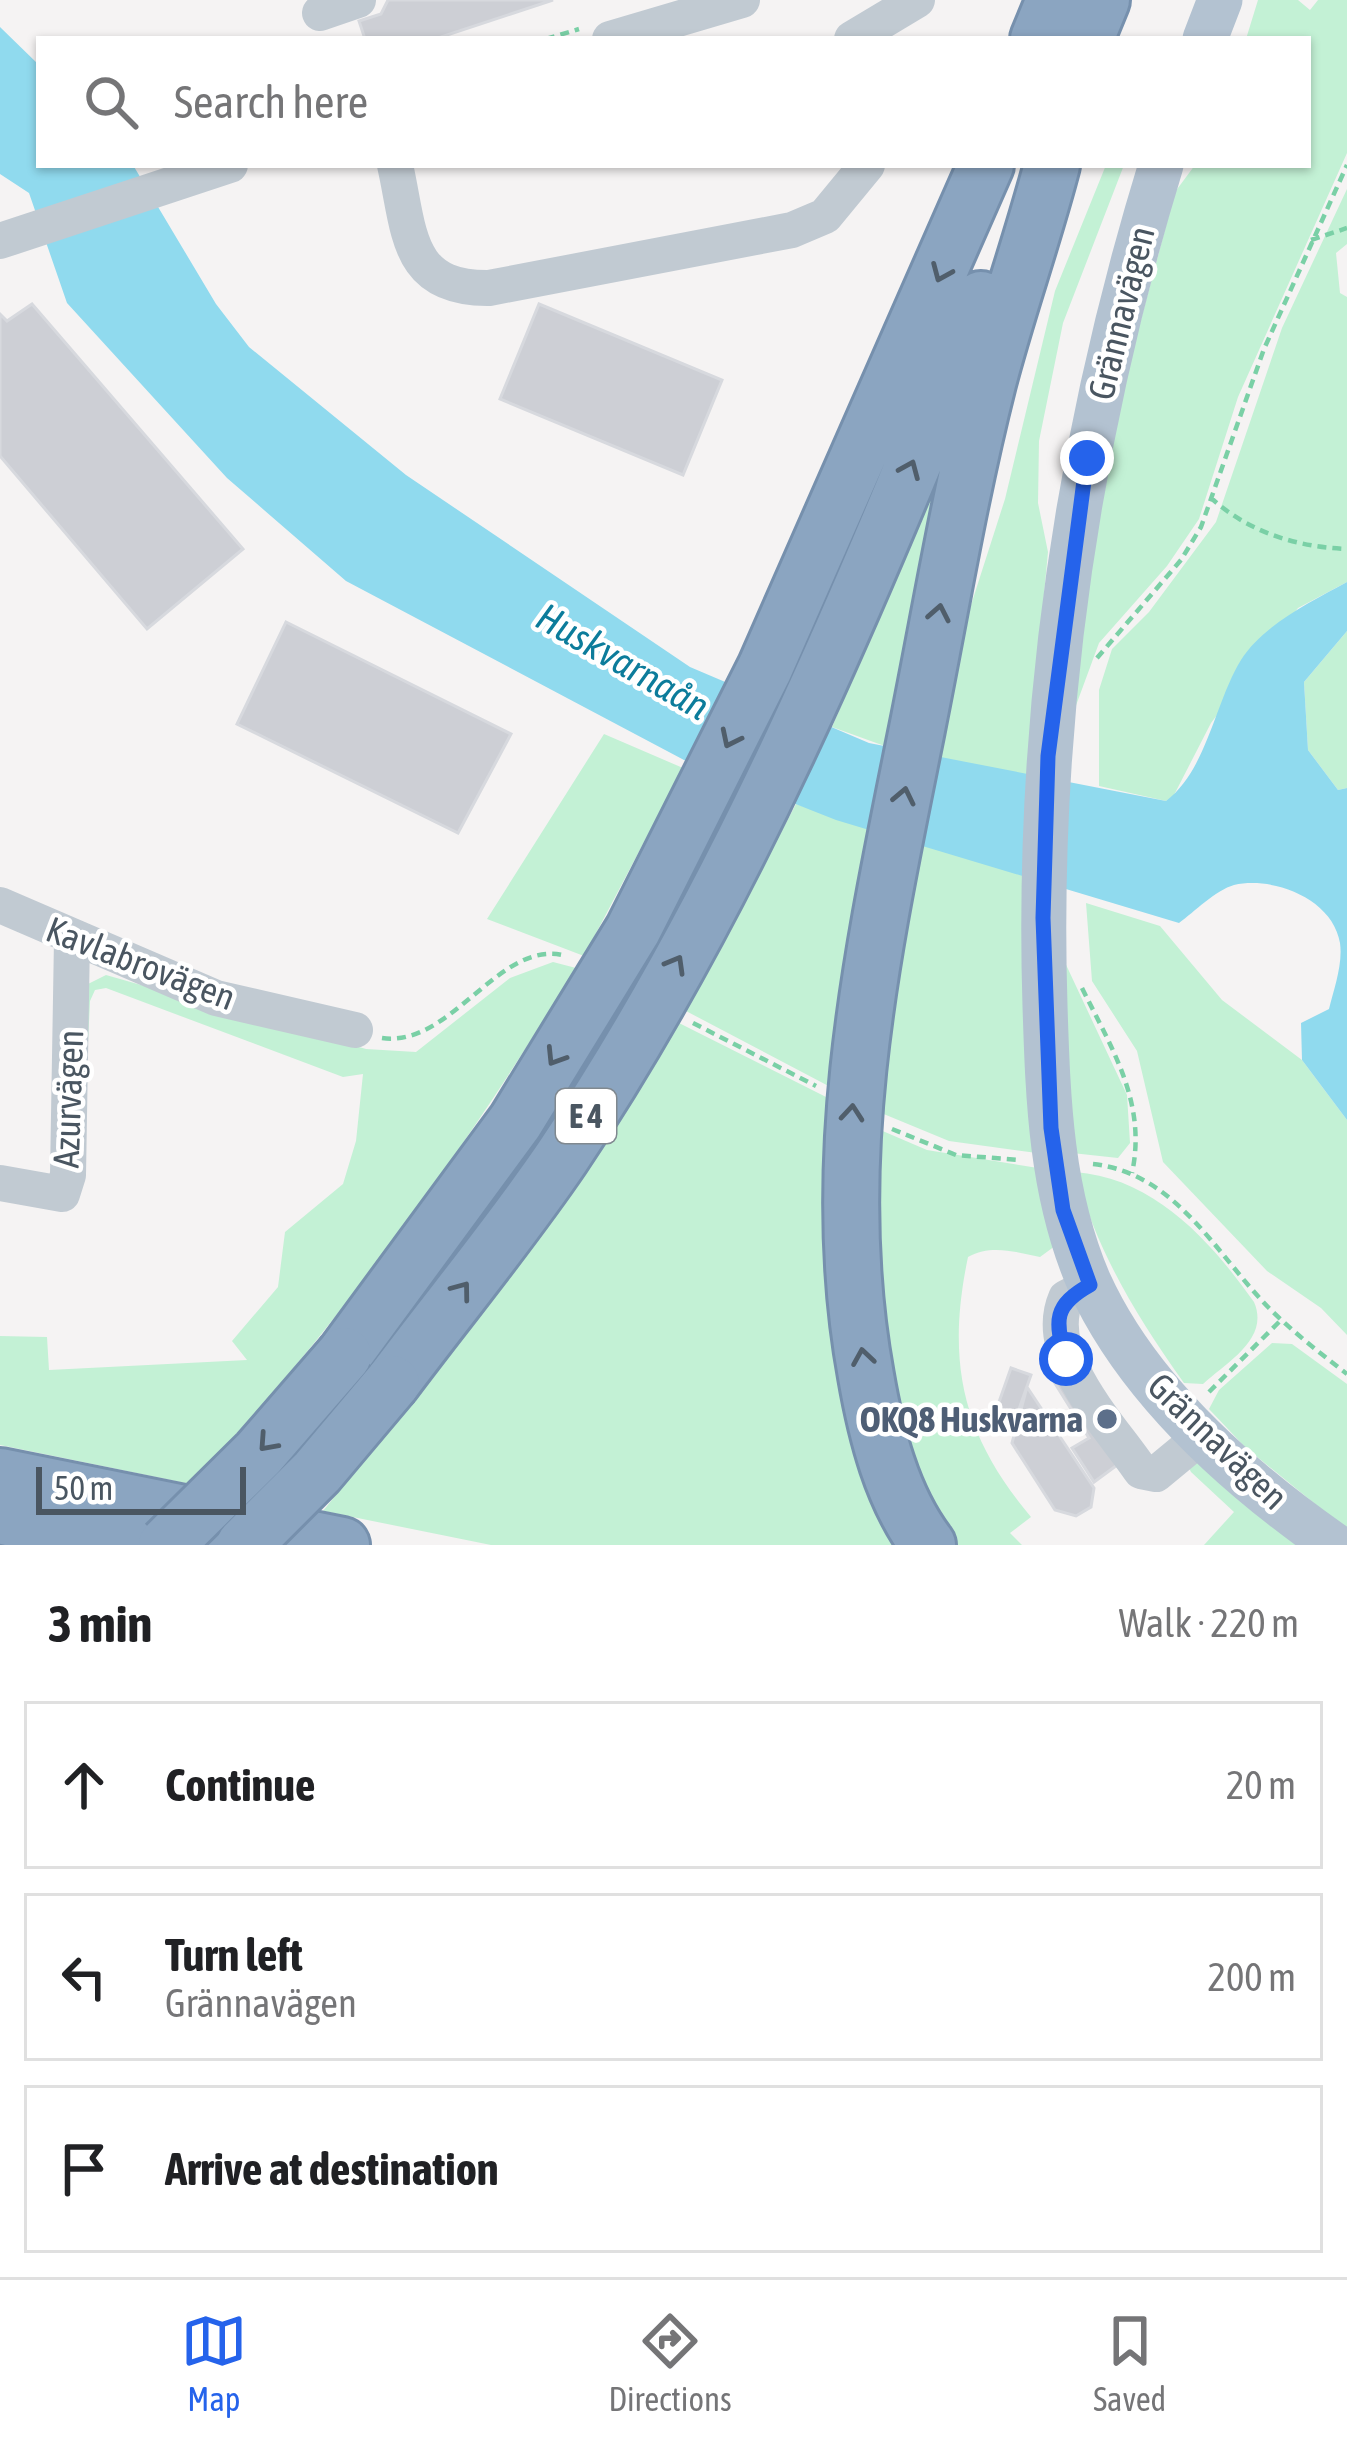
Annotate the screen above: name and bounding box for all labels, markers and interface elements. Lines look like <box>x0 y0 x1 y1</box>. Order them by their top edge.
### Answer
search box <box>36 36 1311 168</box>
icon: search <box>78 69 144 135</box>
text: Search here <box>174 76 368 128</box>
street label: Grännavägen <box>1079 222 1163 404</box>
one-way arrow <box>931 261 955 282</box>
route end <box>1060 431 1114 485</box>
one-way arrow <box>896 460 920 481</box>
water label: Huskvarnaån <box>529 594 717 728</box>
one-way arrow <box>925 603 951 623</box>
one-way arrow <box>721 726 744 748</box>
one-way arrow <box>890 786 915 806</box>
street label: Kavlabrovägen <box>41 908 241 1018</box>
one-way arrow <box>662 955 684 977</box>
street label: Azurvägen <box>45 1029 91 1169</box>
one-way arrow <box>547 1044 569 1066</box>
road number: E 4 <box>556 1089 616 1143</box>
one-way arrow <box>839 1103 865 1122</box>
one-way arrow <box>448 1282 470 1303</box>
route start <box>1039 1332 1093 1386</box>
one-way arrow <box>851 1347 876 1367</box>
street label: Grännavägen <box>1140 1364 1296 1518</box>
place label: OKQ8 Huskvarna <box>860 1398 1083 1440</box>
marker: OKQ8 Huskvarna <box>1094 1406 1120 1432</box>
one-way arrow <box>260 1429 281 1451</box>
scale bar <box>36 1461 246 1514</box>
text: 50 m <box>54 1469 113 1507</box>
text: 3 min <box>48 1594 152 1653</box>
text: Walk · 220 m <box>1119 1601 1299 1645</box>
icon: ahead <box>51 1752 117 1818</box>
text: Continue <box>165 1759 316 1811</box>
text: 20 m <box>1226 1763 1296 1807</box>
text: Turn left <box>165 1929 303 1981</box>
icon: left <box>51 1944 117 2010</box>
text: 200 m <box>1208 1955 1296 1999</box>
text: Grännavägen <box>165 1981 357 2025</box>
icon: arrive <box>51 2136 117 2202</box>
text: Arrive at destination <box>165 2143 499 2195</box>
tab: Map <box>181 2308 247 2418</box>
tab: Directions <box>608 2308 732 2418</box>
tab: Saved <box>1093 2308 1166 2418</box>

